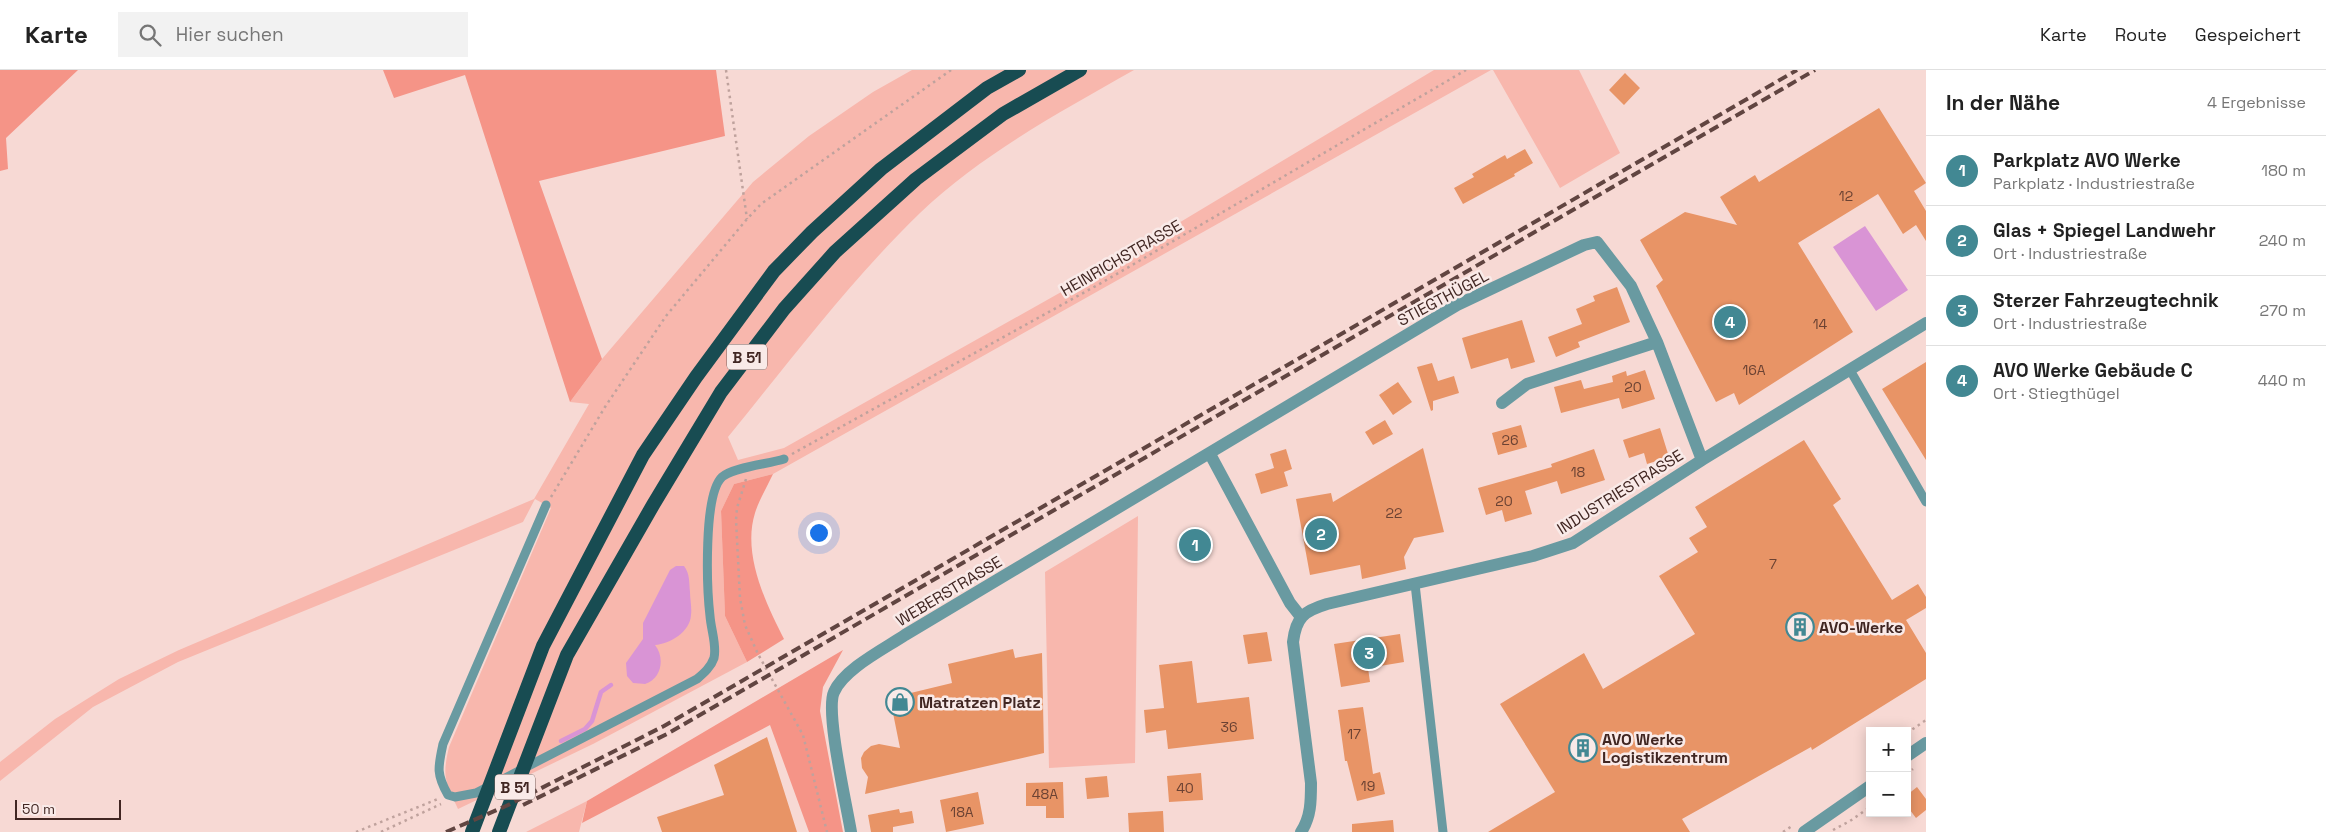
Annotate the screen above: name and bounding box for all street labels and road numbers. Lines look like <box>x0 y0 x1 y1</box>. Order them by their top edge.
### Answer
street label: HEINRICHSTRASSE <box>1057 215 1185 301</box>
street label: STIEGTHÜGEL <box>1394 265 1493 331</box>
road number: B 51 <box>727 344 767 370</box>
street label: INDUSTRIESTRASSE <box>1553 445 1687 539</box>
street label: WEBERSTRASSE <box>892 551 1006 631</box>
road number: B 51 <box>495 774 535 800</box>

